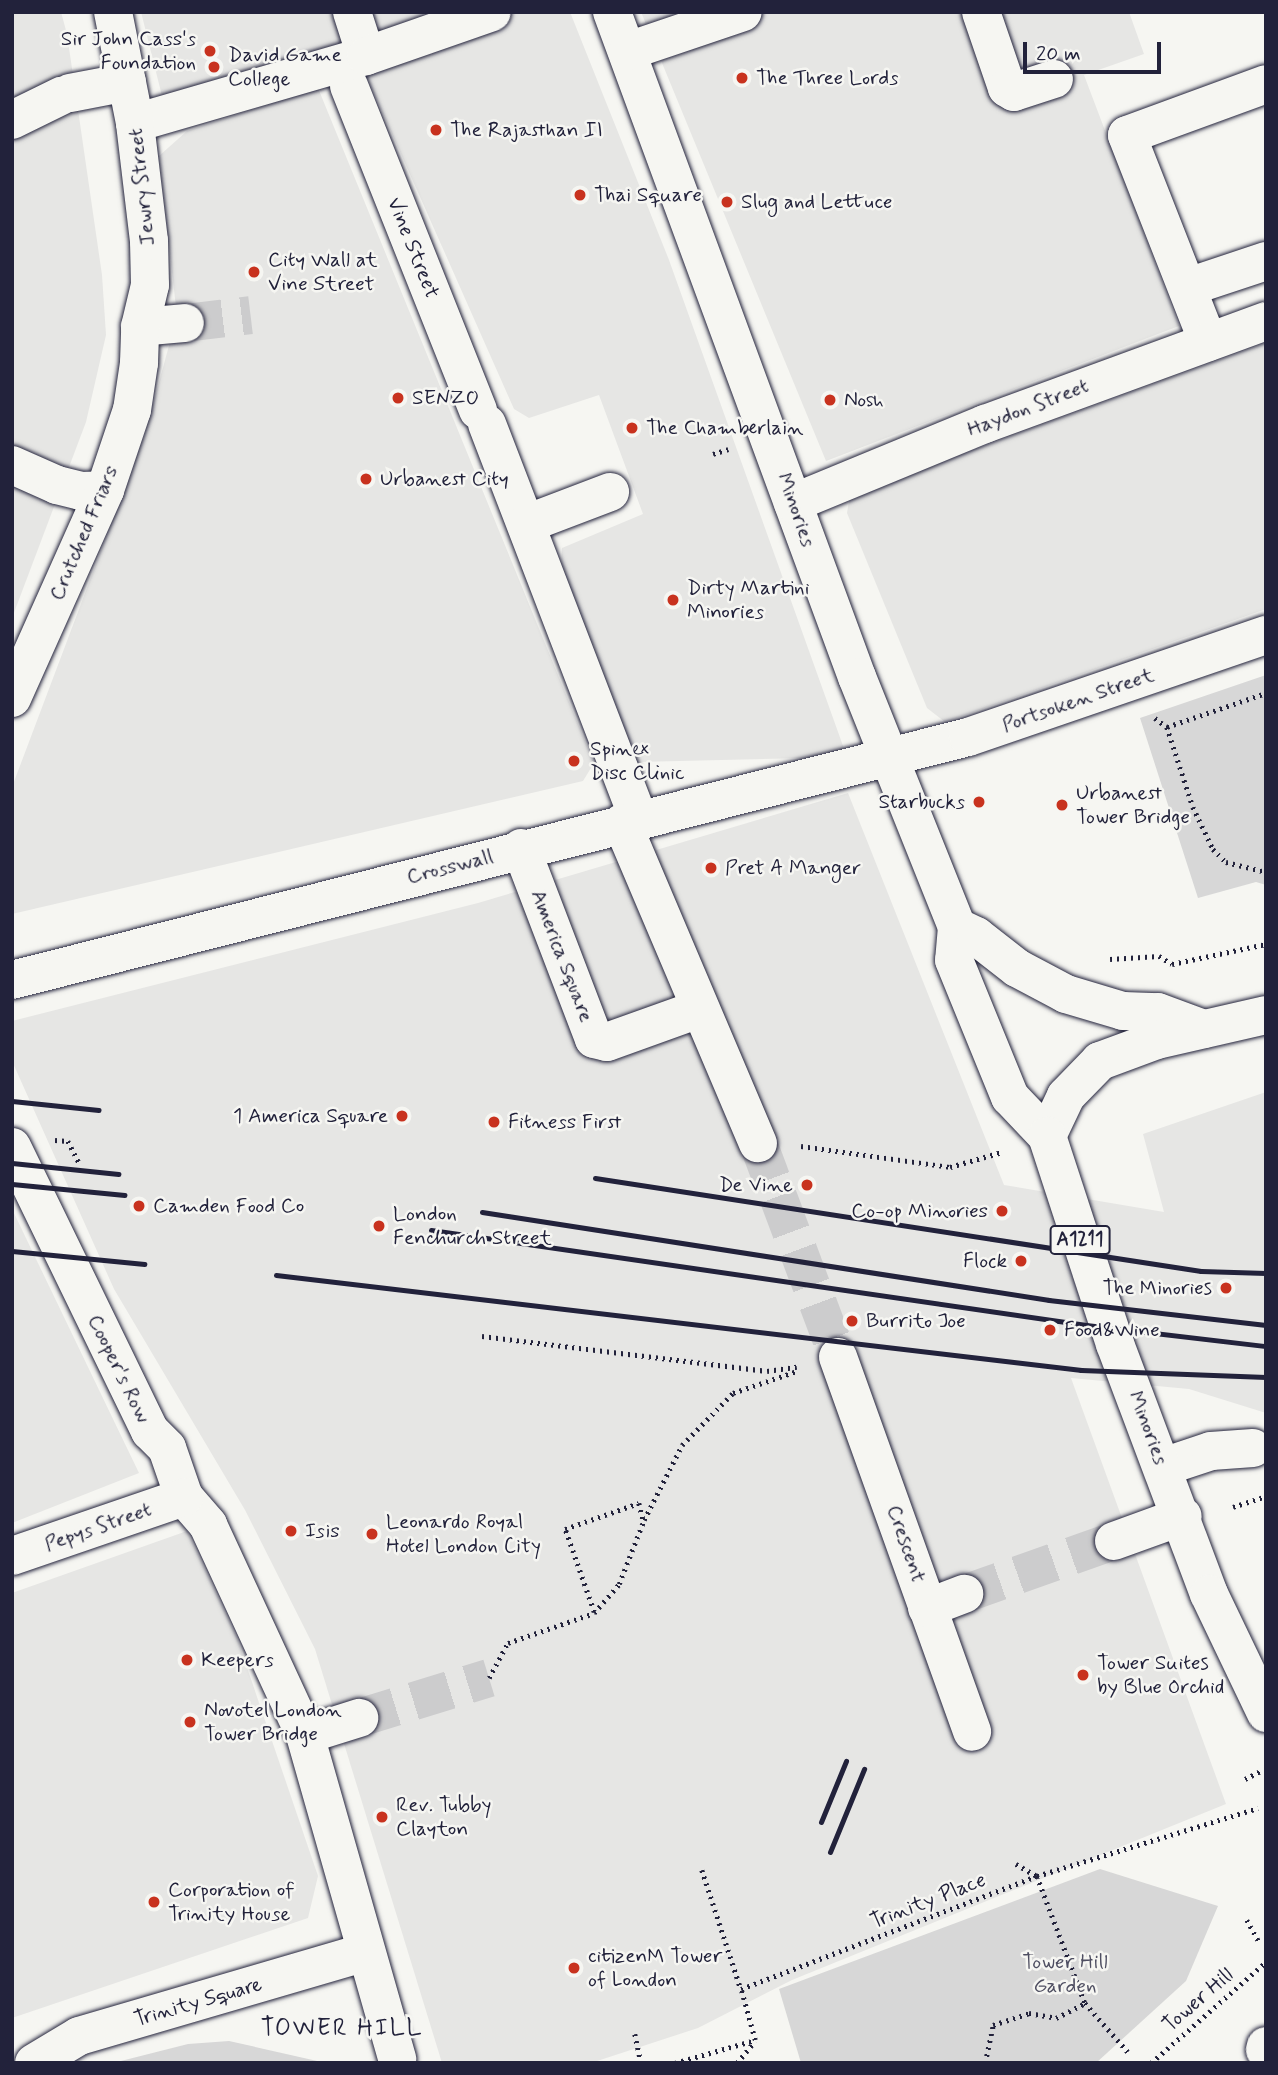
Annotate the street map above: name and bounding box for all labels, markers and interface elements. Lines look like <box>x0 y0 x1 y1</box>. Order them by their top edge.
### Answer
place label: Sir John Cass's Foundation <box>55 26 196 76</box>
scale bar <box>1026 28 1164 72</box>
text: 20 m <box>1036 40 1081 68</box>
place label: David Game College <box>228 42 338 92</box>
marker: Sir John Cass's Foundation <box>202 43 218 59</box>
marker: David Game College <box>206 59 222 75</box>
place label: The Three Lords <box>756 65 899 91</box>
marker: The Three Lords <box>734 70 750 86</box>
place label: The Rajasthan II <box>450 117 605 143</box>
marker: The Rajasthan II <box>428 122 444 138</box>
street label: Jewry Street <box>123 125 161 249</box>
place label: Thai Square <box>594 182 699 208</box>
marker: Thai Square <box>572 187 588 203</box>
place label: Slug and Lettuce <box>741 189 893 215</box>
street label: Vine Street <box>382 194 444 302</box>
marker: Slug and Lettuce <box>719 194 735 210</box>
place label: City Wall at Vine Street <box>268 247 378 297</box>
marker: City Wall at Vine Street <box>246 264 262 280</box>
street label: Haydon Street <box>962 373 1094 443</box>
place label: SENZO <box>412 385 479 411</box>
place label: Nosh <box>844 387 884 413</box>
marker: SENZO <box>390 390 406 406</box>
marker: Nosh <box>822 392 838 408</box>
place label: The Chamberlain <box>646 415 809 441</box>
marker: The Chamberlain <box>624 420 640 436</box>
street label: Crutched Friars <box>44 462 124 604</box>
place label: Urbanest City <box>380 466 509 492</box>
street label: Minories <box>771 469 821 551</box>
marker: Urbanest City <box>358 471 374 487</box>
place label: Dirty Martini Minories <box>687 575 807 625</box>
marker: Dirty Martini Minories <box>665 592 681 608</box>
street label: Portsoken Street <box>999 662 1157 738</box>
place label: Spinex Disc Clinic <box>590 736 685 786</box>
marker: Spinex Disc Clinic <box>564 751 584 771</box>
place label: Urbanest Tower Bridge <box>1076 780 1190 830</box>
place label: Starbucks <box>878 789 965 815</box>
marker: Starbucks <box>971 794 987 810</box>
marker: Urbanest Tower Bridge <box>1054 797 1070 813</box>
street label: Crosswall <box>404 844 496 890</box>
place label: Pret A Manger <box>725 855 859 881</box>
marker: Pret A Manger <box>703 860 719 876</box>
street label: America Square <box>525 886 599 1026</box>
place label: 1 America Square <box>233 1103 388 1129</box>
marker: 1 America Square <box>394 1108 410 1124</box>
place label: Fitness First <box>508 1109 621 1135</box>
marker: Fitness First <box>486 1114 502 1130</box>
place label: De Vine <box>724 1172 793 1198</box>
marker: De Vine <box>799 1177 815 1193</box>
place label: Camden Food Co <box>153 1193 304 1219</box>
marker: Camden Food Co <box>131 1198 147 1214</box>
place label: Co-op Minories <box>854 1198 988 1224</box>
place label: London Fenchurch Street <box>393 1201 552 1251</box>
marker: Co-op Minories <box>994 1203 1010 1219</box>
marker: London Fenchurch Street <box>371 1218 387 1234</box>
road number: A1211 <box>1048 1224 1112 1256</box>
place label: Flock <box>963 1248 1007 1274</box>
marker: Flock <box>1013 1253 1029 1269</box>
place label: The Minories <box>1097 1275 1212 1301</box>
marker: The Minories <box>1218 1280 1234 1296</box>
place label: Burrito Joe <box>866 1308 967 1334</box>
street label: Cooper's Row <box>82 1312 156 1426</box>
marker: Burrito Joe <box>844 1313 860 1329</box>
place label: Food&Wine <box>1064 1317 1160 1343</box>
marker: Food&Wine <box>1042 1322 1058 1338</box>
street label: Minories <box>1122 1387 1174 1469</box>
street label: Pepys Street <box>40 1496 156 1558</box>
street label: Crescent <box>881 1502 931 1586</box>
place label: Leonardo Royal Hotel London City <box>386 1509 541 1559</box>
place label: Isis <box>305 1518 340 1544</box>
marker: Isis <box>283 1523 299 1539</box>
marker: Leonardo Royal Hotel London City <box>364 1526 380 1542</box>
place label: Keepers <box>201 1647 274 1673</box>
place label: Tower Suites by Blue Orchid <box>1097 1650 1225 1700</box>
marker: Keepers <box>179 1652 195 1668</box>
marker: Tower Suites by Blue Orchid <box>1075 1667 1091 1683</box>
place label: Novotel London Tower Bridge <box>204 1697 338 1747</box>
marker: Novotel London Tower Bridge <box>182 1714 198 1730</box>
place label: Rev. Tubby Clayton <box>396 1792 491 1842</box>
marker: Rev. Tubby Clayton <box>374 1809 390 1825</box>
street label: Trinity Place <box>868 1868 988 1934</box>
place label: Corporation of Trinity House <box>168 1877 294 1927</box>
marker: Corporation of Trinity House <box>146 1894 162 1910</box>
place label: citizenM Tower of London <box>588 1943 722 1993</box>
park label: Tower Hill Garden <box>1022 1949 1108 1999</box>
marker: citizenM Tower of London <box>566 1960 582 1976</box>
street label: Tower Hill <box>1157 1962 1239 2038</box>
street label: Trinity Square <box>130 1971 266 2033</box>
district label: TOWER HILL <box>262 2015 422 2043</box>

